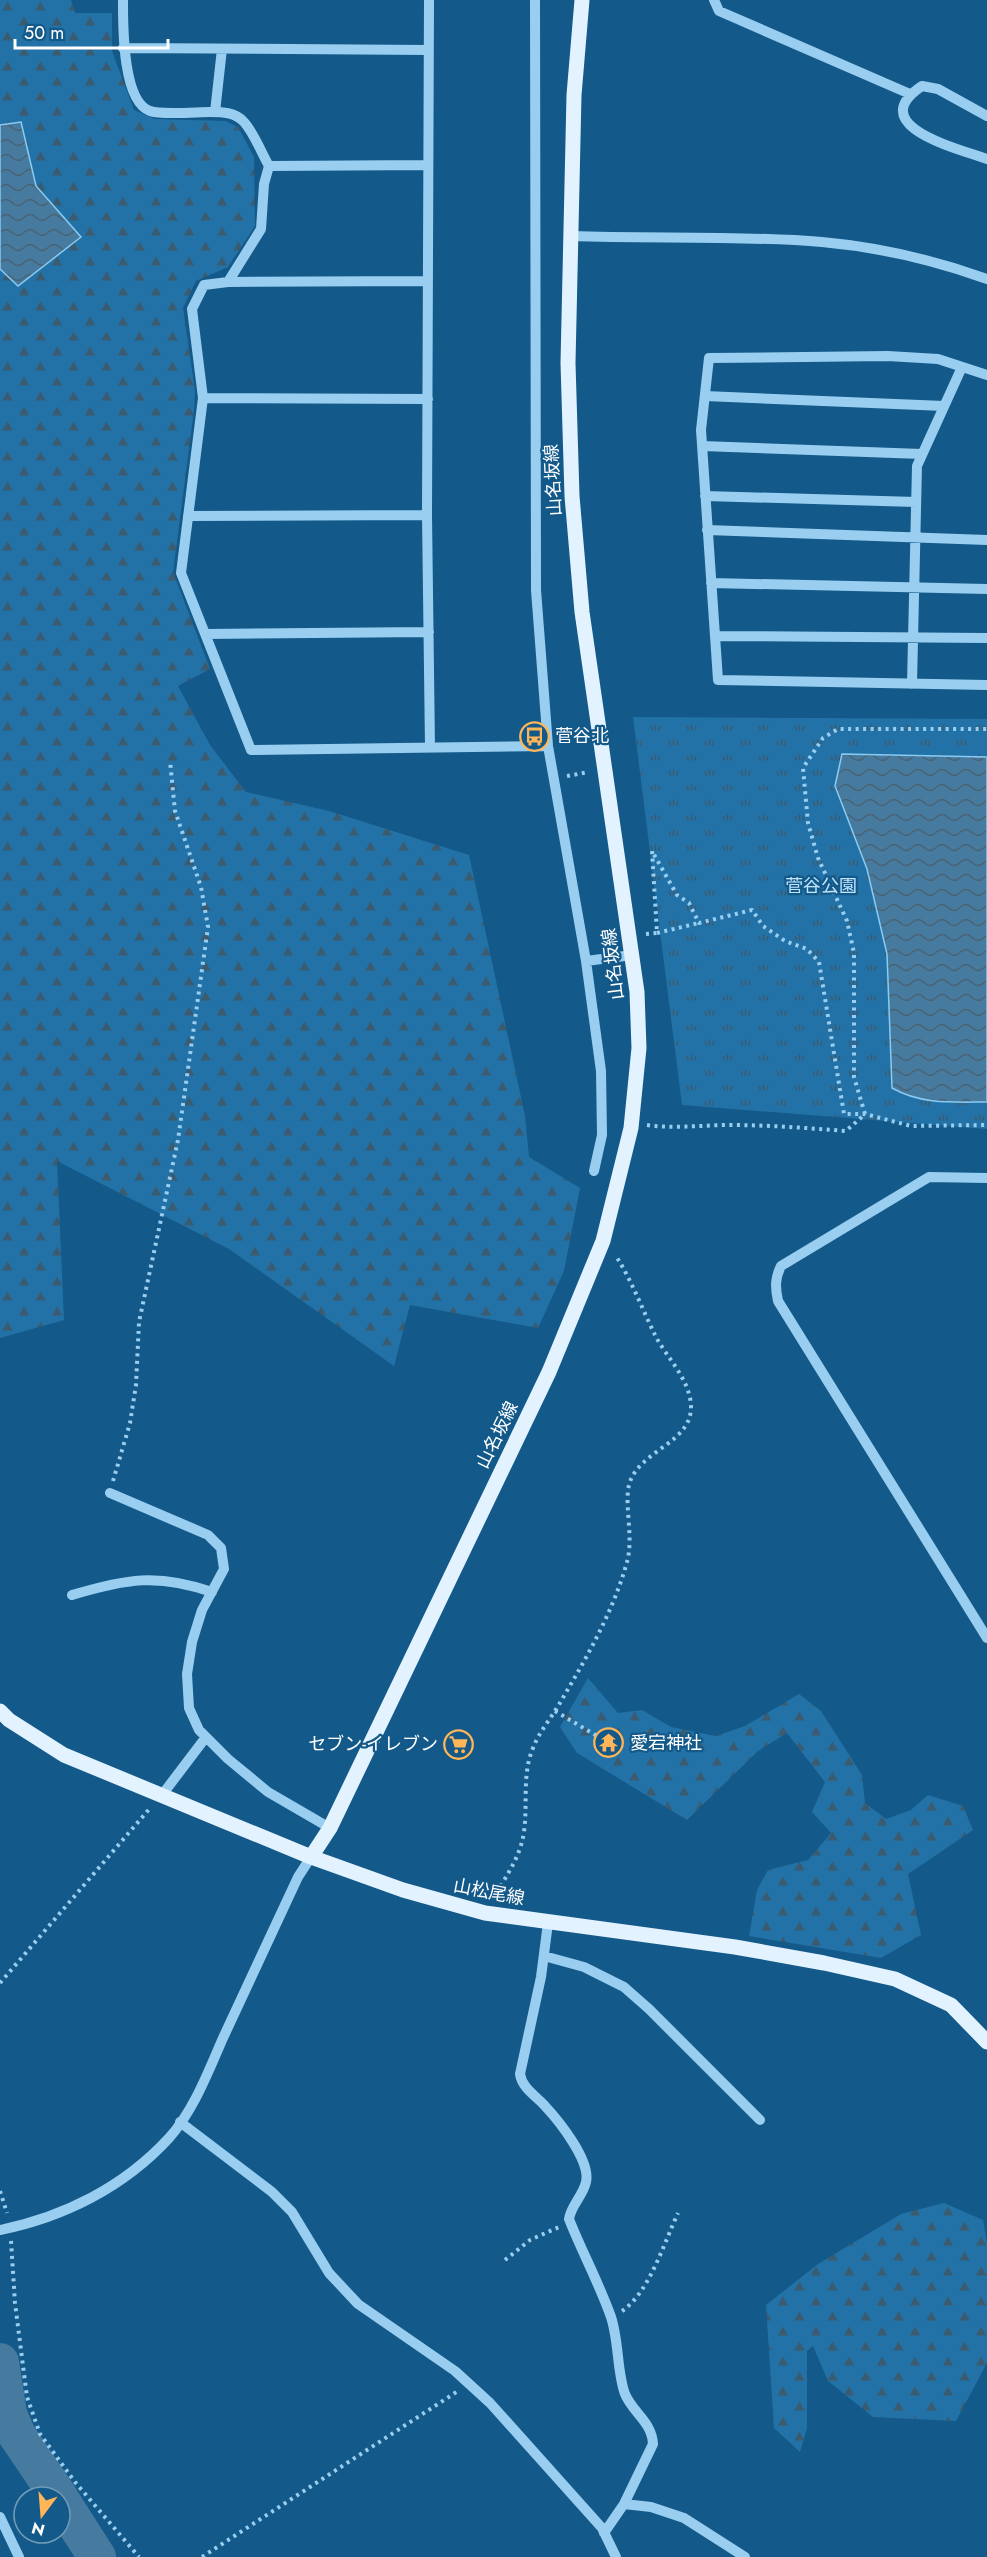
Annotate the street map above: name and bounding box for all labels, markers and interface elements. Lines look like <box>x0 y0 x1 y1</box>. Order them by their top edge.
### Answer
scale bar <box>15 12 168 50</box>
text: 50 m <box>24 20 64 46</box>
street label: 山名坂線 <box>538 443 568 517</box>
bus stop icon: 菅谷北 <box>518 720 550 752</box>
place label: 菅谷北 <box>555 723 609 749</box>
park label: 菅谷公園 <box>785 873 857 899</box>
street label: 山名坂線 <box>596 927 630 1001</box>
street label: 山名坂線 <box>470 1397 524 1473</box>
temple icon: 愛宕神社 <box>593 1727 625 1759</box>
supermarket icon: セブン-イレブン <box>443 1728 475 1760</box>
place label: 愛宕神社 <box>630 1730 702 1756</box>
place label: セブン-イレブン <box>308 1731 438 1757</box>
street label: 山松尾線 <box>451 1872 527 1912</box>
north arrow <box>12 2485 72 2545</box>
text: N <box>29 2516 47 2542</box>

